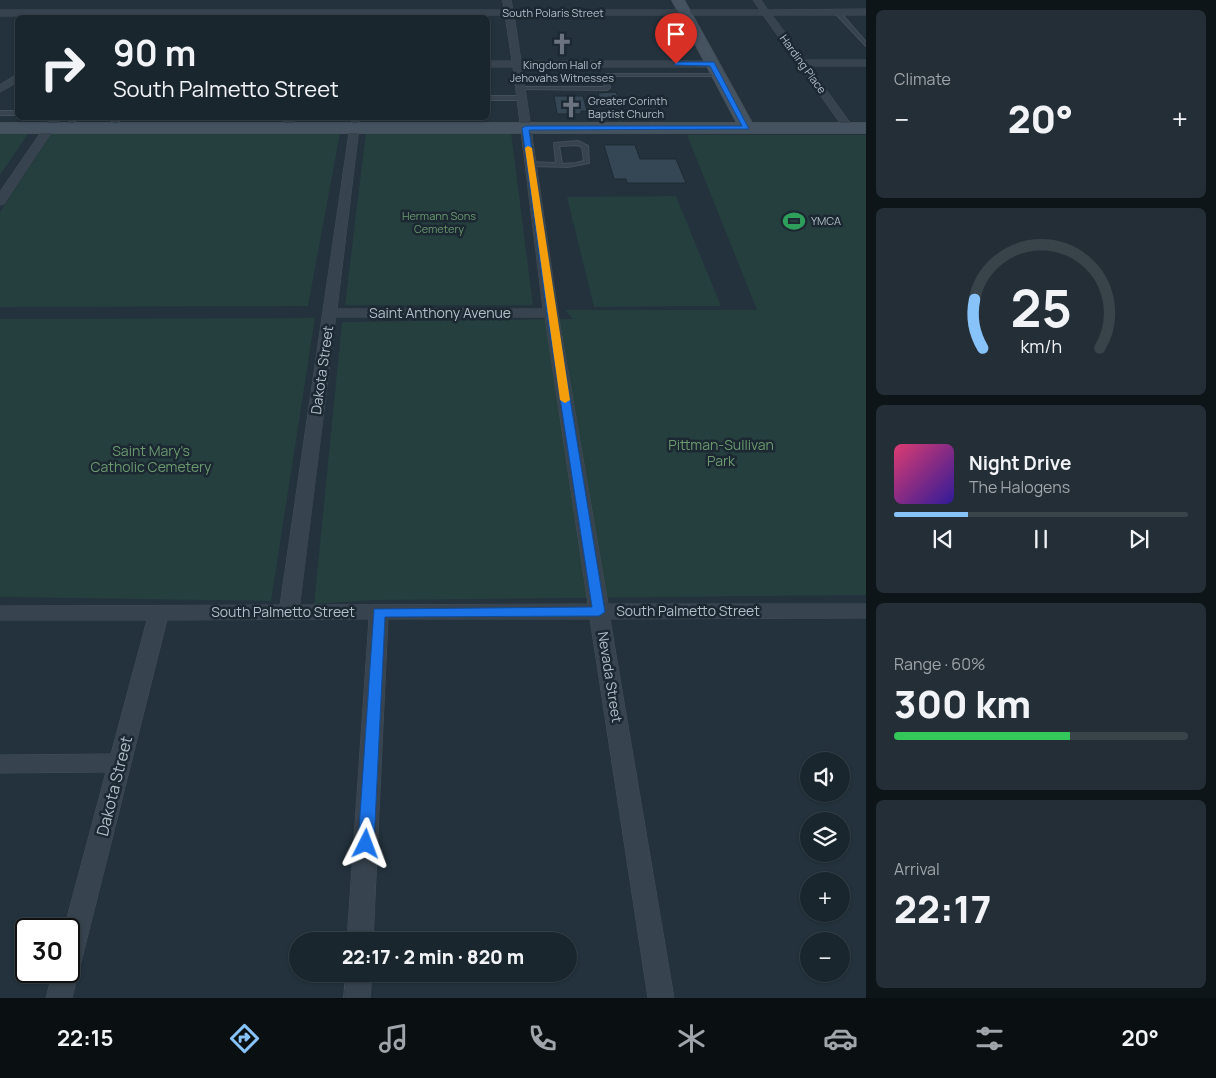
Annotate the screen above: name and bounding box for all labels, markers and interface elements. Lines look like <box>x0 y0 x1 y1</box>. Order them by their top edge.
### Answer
street label: South Polaris Street <box>502 5 604 20</box>
pin <box>655 13 697 64</box>
icon: arrive <box>662 20 690 48</box>
text: 90 m <box>113 29 196 77</box>
church icon: Kingdom Hall of Jehovahs Witnesses <box>549 31 575 57</box>
street label: Harding Place <box>777 31 830 97</box>
icon: right <box>30 35 95 100</box>
place label: Kingdom Hall of Jehovahs Witnesses <box>510 57 614 85</box>
text: Climate <box>894 68 951 90</box>
text: South Palmetto Street <box>113 74 339 104</box>
text: 20° <box>1008 92 1073 144</box>
place label: Greater Corinth Baptist Church <box>588 93 667 121</box>
church icon: Greater Corinth Baptist Church <box>558 94 584 120</box>
text: − <box>894 100 909 138</box>
text: + <box>1172 100 1188 138</box>
park label: Hermann Sons Cemetery <box>402 208 476 236</box>
sports icon: YMCA <box>781 208 807 234</box>
place label: YMCA <box>811 213 841 228</box>
text: 25 <box>1010 272 1072 343</box>
street label: Saint Anthony Avenue <box>369 303 511 322</box>
street label: Dakota Street <box>306 324 337 416</box>
text: km/h <box>1020 334 1062 358</box>
park label: Pittman-Sullivan Park <box>668 435 774 470</box>
park label: Saint Mary's Catholic Cemetery <box>91 441 212 476</box>
text: Night Drive <box>969 450 1071 476</box>
text: The Halogens <box>969 476 1070 498</box>
icon: previous <box>929 525 957 553</box>
icon: pause <box>1027 525 1055 553</box>
icon: next <box>1125 525 1153 553</box>
street label: South Palmetto Street <box>616 601 760 620</box>
street label: South Palmetto Street <box>211 602 355 621</box>
street label: Nevada Street <box>594 630 627 724</box>
text: Range · 60% <box>894 653 985 675</box>
text: 300 km <box>894 677 1031 729</box>
street label: Dakota Street <box>91 734 137 838</box>
map controls <box>800 752 850 982</box>
button: sound <box>800 752 850 802</box>
button: layers <box>800 812 850 862</box>
position arrow <box>339 817 391 869</box>
text: Arrival <box>894 858 940 880</box>
button: + <box>800 872 850 922</box>
text: 22:17 <box>894 882 991 934</box>
speed limit sign: 30 <box>15 918 80 983</box>
button: − <box>800 932 850 982</box>
text: 22:17 · 2 min · 820 m <box>342 944 524 970</box>
icon: directions <box>227 1021 262 1056</box>
icon: music <box>376 1021 411 1056</box>
icon: phone <box>525 1021 560 1056</box>
icon: climate <box>674 1021 709 1056</box>
icon: car <box>823 1021 858 1056</box>
icon: filters <box>972 1021 1007 1056</box>
text: 22:15 <box>57 1023 113 1053</box>
text: 20° <box>1122 1023 1159 1053</box>

